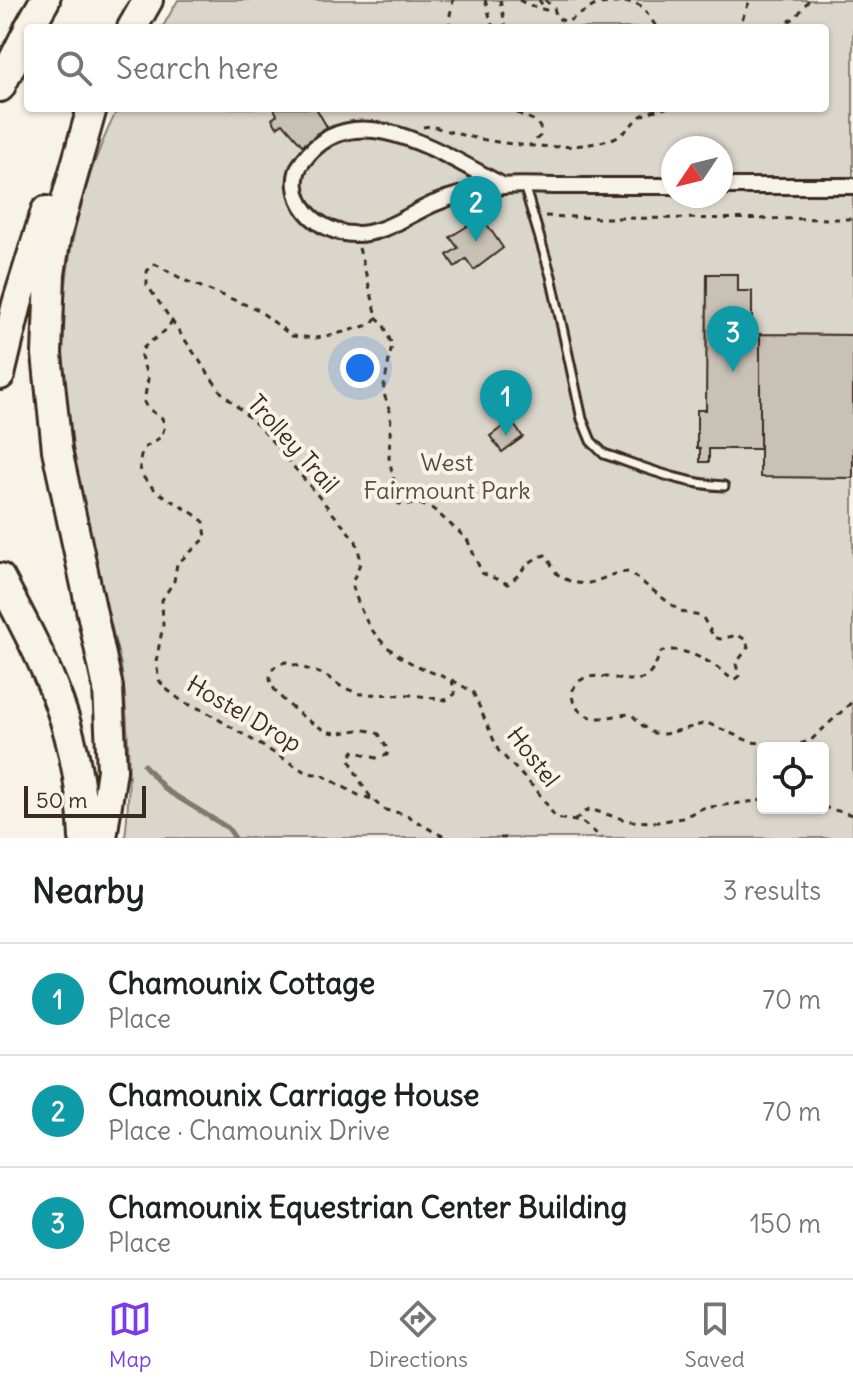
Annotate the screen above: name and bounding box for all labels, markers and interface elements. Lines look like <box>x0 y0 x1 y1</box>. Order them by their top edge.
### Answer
search box <box>24 24 829 112</box>
icon: search <box>52 46 96 90</box>
text: Search here <box>116 49 279 87</box>
north arrow <box>661 136 733 208</box>
pin: 2 <box>450 176 502 242</box>
pin: 3 <box>707 306 759 372</box>
your location <box>340 348 380 388</box>
pin: 1 <box>480 370 532 436</box>
street label: Trolley Trail <box>242 388 346 499</box>
park label: West Fairmount Park <box>364 447 530 505</box>
street label: Hostel Drop <box>182 668 307 758</box>
street label: Hostel <box>501 720 566 792</box>
map controls <box>757 742 829 814</box>
button: locate <box>757 742 829 814</box>
scale bar <box>24 782 146 818</box>
text: 50 m <box>36 786 88 814</box>
text: Nearby <box>32 869 145 912</box>
text: 3 results <box>723 874 821 907</box>
text: Chamounix Cottage <box>108 964 375 1002</box>
text: 1 <box>53 983 63 1016</box>
text: 70 m <box>762 983 821 1016</box>
text: Place <box>108 1002 171 1035</box>
text: Chamounix Carriage House <box>108 1076 480 1114</box>
text: 2 <box>51 1095 65 1128</box>
text: 70 m <box>762 1095 821 1128</box>
text: Place · Chamounix Drive <box>108 1114 390 1147</box>
text: Chamounix Equestrian Center Building <box>108 1188 627 1226</box>
text: 3 <box>51 1207 65 1240</box>
text: 150 m <box>750 1207 821 1240</box>
text: Place <box>108 1226 171 1259</box>
tab: Map <box>108 1297 152 1373</box>
tab: Directions <box>369 1297 468 1373</box>
tab: Saved <box>684 1297 745 1373</box>

